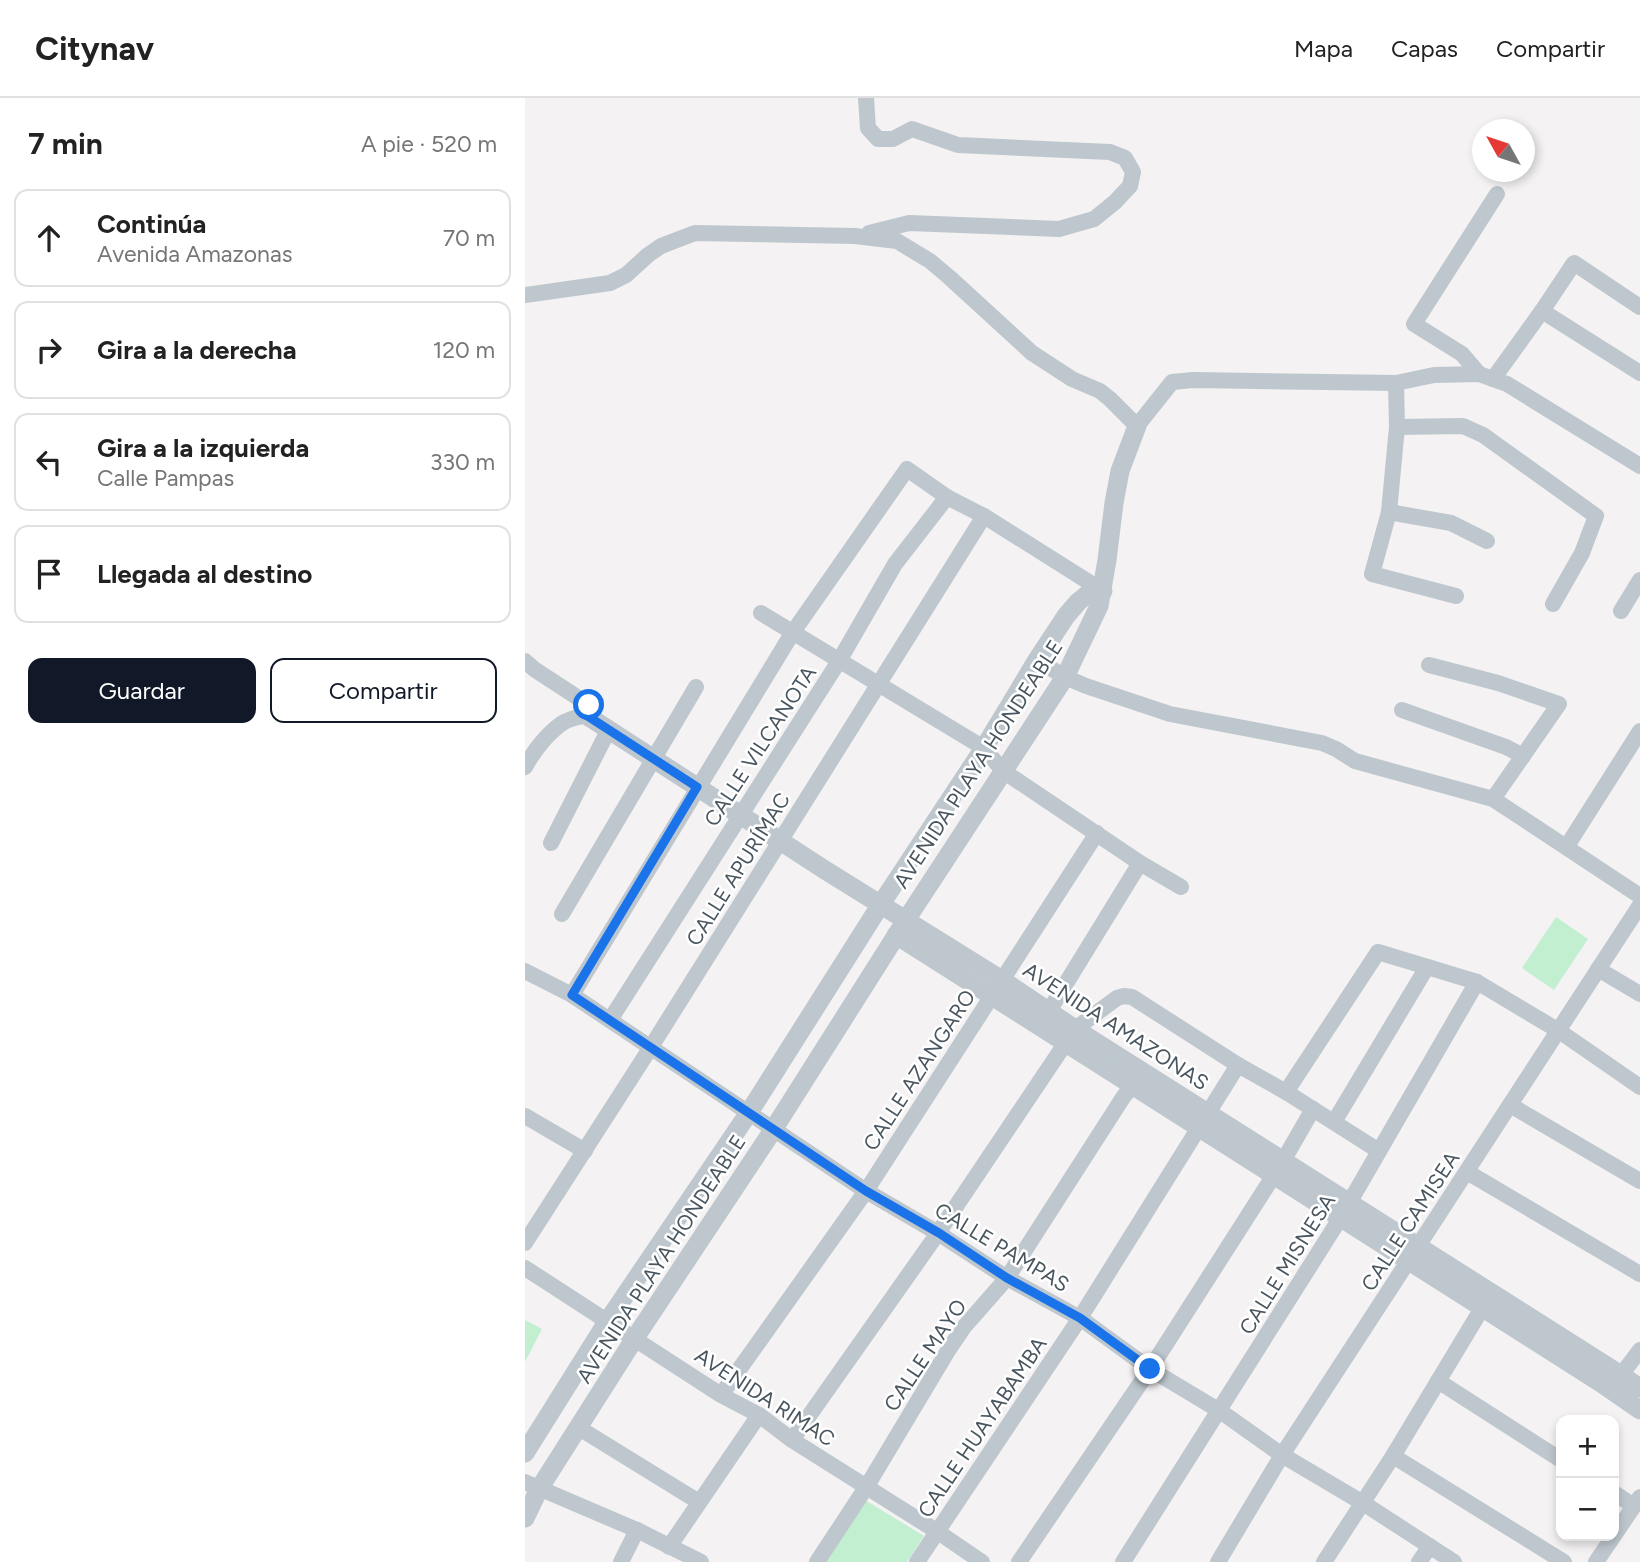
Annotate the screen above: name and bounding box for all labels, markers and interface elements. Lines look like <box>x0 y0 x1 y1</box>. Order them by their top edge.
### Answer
text: Citynav <box>35 29 154 68</box>
text: Mapa <box>1294 34 1353 63</box>
text: Capas <box>1391 34 1458 63</box>
text: Compartir <box>1496 34 1605 63</box>
north arrow <box>1472 119 1535 182</box>
text: 7 min <box>28 125 103 162</box>
text: A pie · 520 m <box>361 130 497 158</box>
text: Continúa <box>97 208 206 240</box>
icon: ahead <box>30 219 68 257</box>
text: 70 m <box>443 224 495 252</box>
text: Avenida Amazonas <box>97 240 292 268</box>
icon: right <box>30 331 68 369</box>
text: Gira a la derecha <box>97 334 297 366</box>
text: 120 m <box>433 336 495 364</box>
text: Gira a la izquierda <box>97 432 309 464</box>
icon: left <box>30 443 68 481</box>
text: 330 m <box>430 448 495 476</box>
text: Calle Pampas <box>97 464 234 492</box>
icon: arrive <box>30 555 68 593</box>
text: Llegada al destino <box>97 558 312 590</box>
street label: AVENIDA PLAYA HONDEABLE <box>888 635 1068 893</box>
button: Guardar <box>28 658 256 723</box>
button: Compartir <box>270 658 497 723</box>
street label: CALLE VILCANOTA <box>699 661 821 831</box>
route start <box>573 689 604 720</box>
street label: CALLE APURÍMAC <box>681 788 795 950</box>
street label: AVENIDA AMAZONAS <box>1019 957 1213 1095</box>
street label: CALLE AZANGARO <box>858 985 980 1155</box>
street label: AVENIDA PLAYA HONDEABLE <box>571 1130 751 1388</box>
street label: CALLE CAMISEA <box>1356 1147 1464 1295</box>
street label: CALLE MISNESA <box>1234 1189 1340 1339</box>
street label: CALLE PAMPAS <box>930 1197 1074 1297</box>
street label: CALLE MAYO <box>878 1294 972 1416</box>
street label: CALLE HUAYABAMBA <box>912 1332 1052 1522</box>
street label: AVENIDA RIMAC <box>690 1343 840 1451</box>
route end <box>1134 1353 1165 1384</box>
map controls <box>1556 1415 1619 1541</box>
button: + <box>1556 1415 1619 1478</box>
button: − <box>1556 1478 1619 1541</box>

